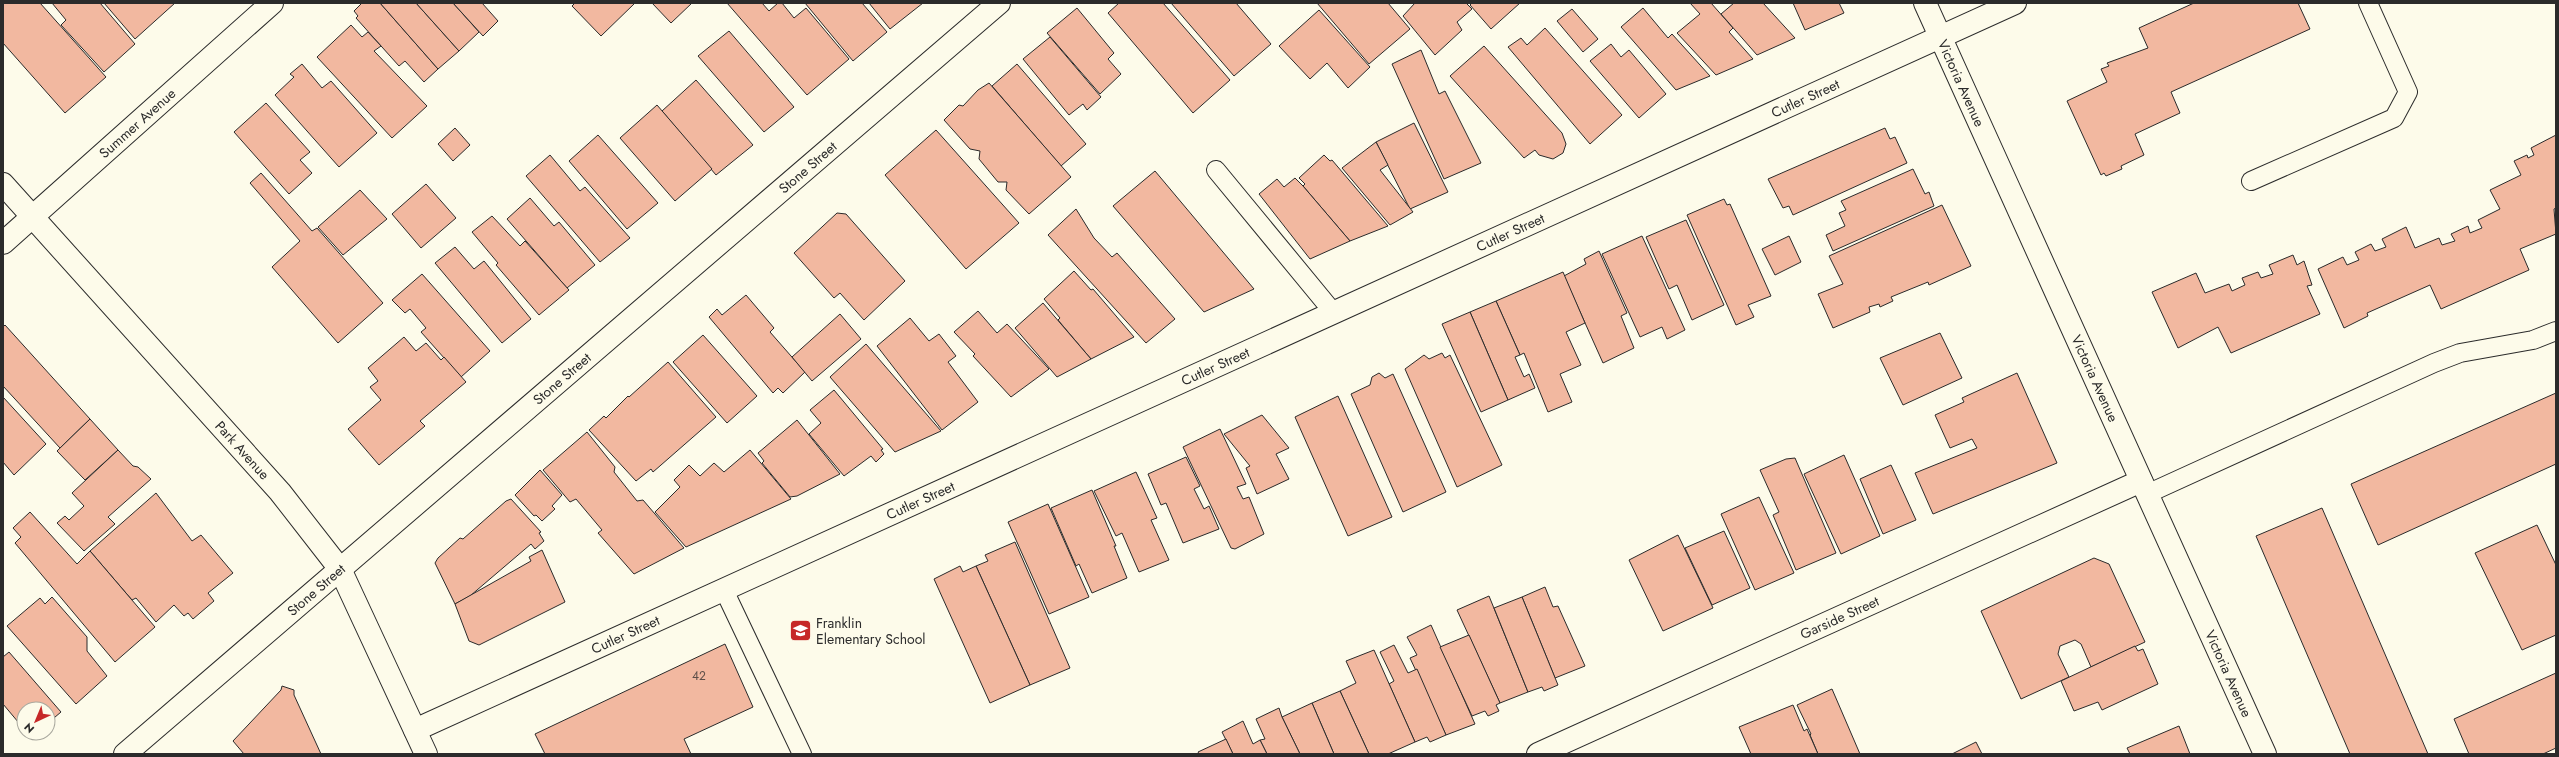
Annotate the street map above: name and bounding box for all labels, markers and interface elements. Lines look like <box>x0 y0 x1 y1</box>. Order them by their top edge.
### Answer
street label: Victoria Avenue <box>1933 36 1990 130</box>
street label: Cutler Street <box>1768 74 1843 123</box>
street label: Summer Avenue <box>95 83 180 163</box>
street label: Stone Street <box>774 136 842 198</box>
street label: Cutler Street <box>1473 208 1548 257</box>
street label: Victoria Avenue <box>2066 332 2123 425</box>
street label: Cutler Street <box>1178 342 1253 391</box>
street label: Stone Street <box>528 347 596 409</box>
street label: Park Avenue <box>211 416 274 484</box>
street label: Cutler Street <box>883 476 958 525</box>
street label: Stone Street <box>283 559 350 620</box>
street label: Garside Street <box>1797 591 1883 644</box>
street label: Cutler Street <box>588 610 663 659</box>
place label: Franklin Elementary School <box>816 613 926 649</box>
school or university icon: Franklin Elementary School <box>788 618 814 644</box>
street label: Victoria Avenue <box>2200 627 2257 720</box>
house number: 42 <box>692 667 706 685</box>
north arrow <box>16 701 56 741</box>
text: N <box>20 719 38 737</box>

